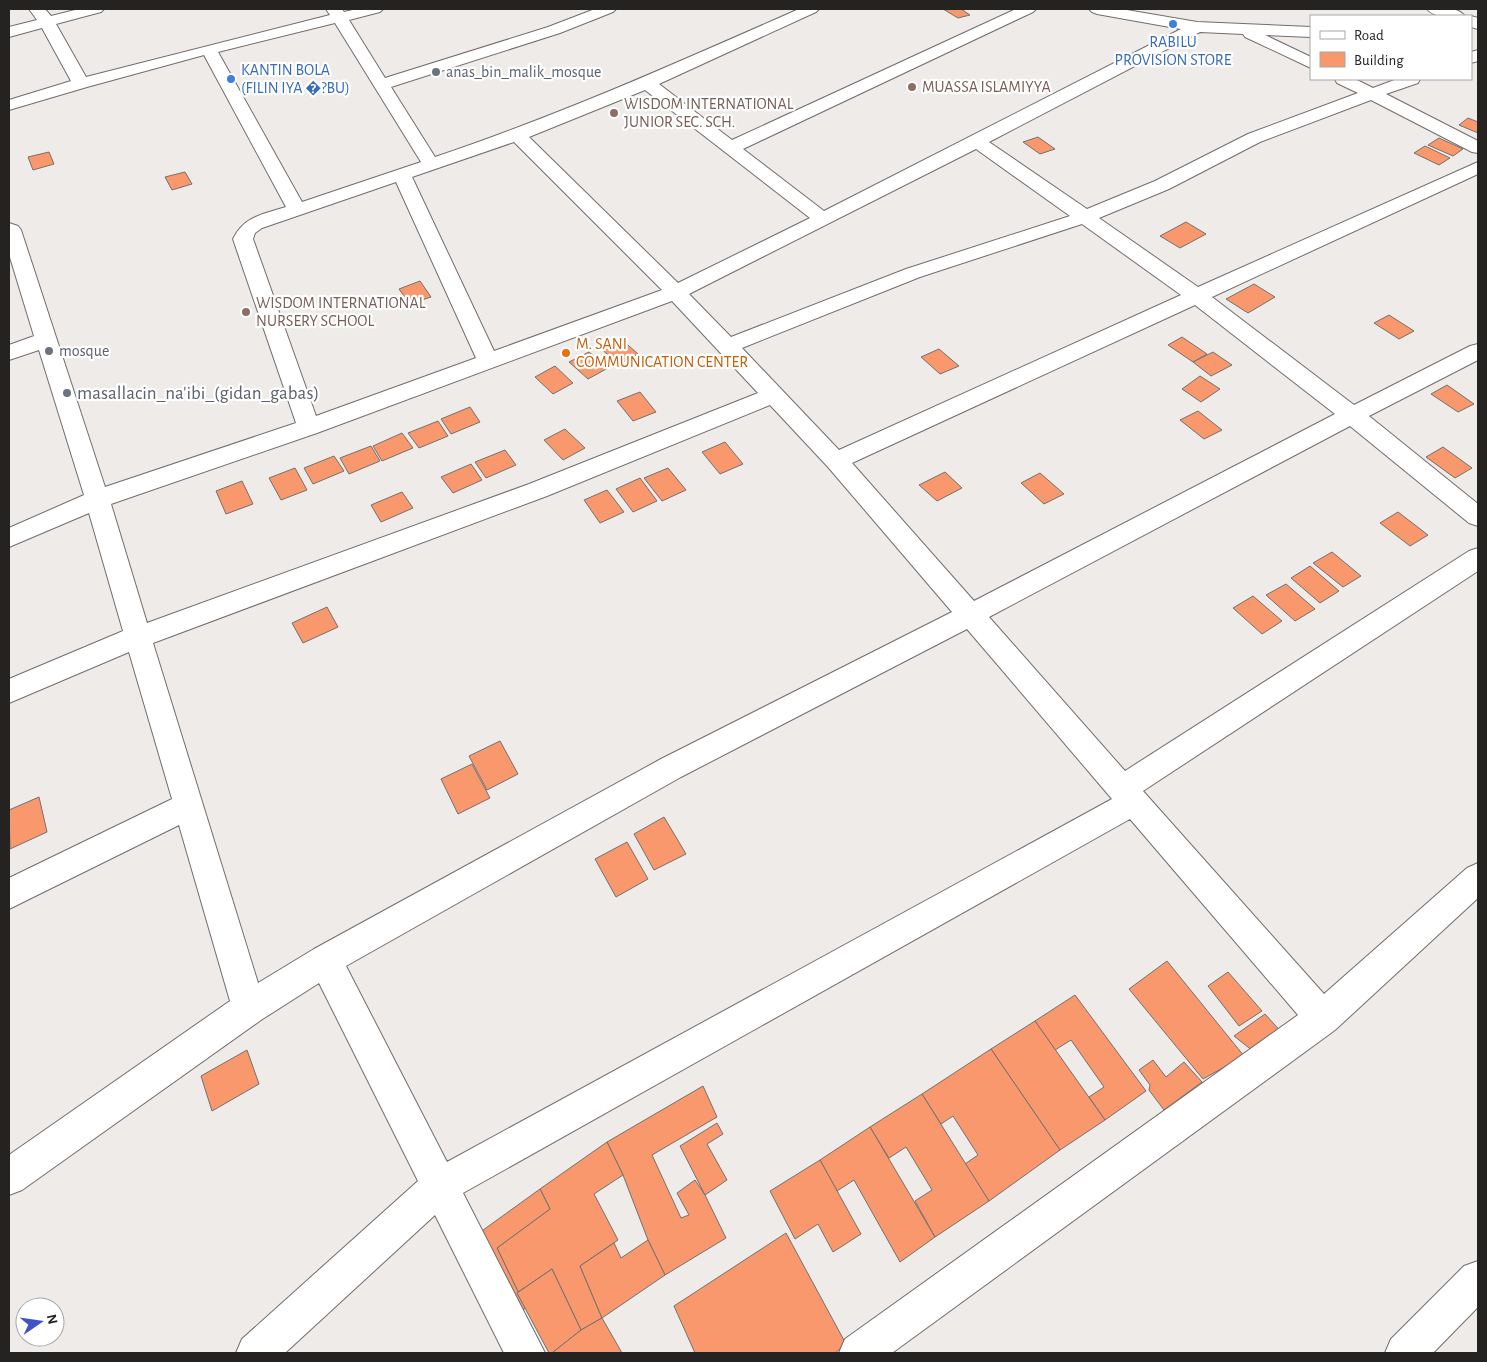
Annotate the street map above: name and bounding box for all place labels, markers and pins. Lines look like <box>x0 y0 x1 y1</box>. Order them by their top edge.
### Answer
marker: RABILU PROVISION STORE <box>1167 18 1179 30</box>
place label: RABILU PROVISION STORE <box>1115 34 1232 68</box>
place label: KANTIN BOLA (FILIN IYA �?BU) <box>241 62 350 96</box>
place label: anas_bin_malik_mosque <box>446 64 601 80</box>
marker: anas_bin_malik_mosque <box>430 66 442 78</box>
marker: KANTIN BOLA (FILIN IYA �?BU) <box>225 73 237 85</box>
place label: MUASSA ISLAMIYYA <box>922 79 1051 95</box>
marker: MUASSA ISLAMIYYA <box>906 81 918 93</box>
place label: WISDOM INTERNATIONAL JUNIOR SEC. SCH. <box>624 96 794 130</box>
marker: WISDOM INTERNATIONAL JUNIOR SEC. SCH. <box>608 107 620 119</box>
place label: WISDOM INTERNATIONAL NURSERY SCHOOL <box>256 295 426 329</box>
marker: WISDOM INTERNATIONAL NURSERY SCHOOL <box>240 306 252 318</box>
place label: M. SANI COMMUNICATION CENTER <box>576 336 748 370</box>
place label: mosque <box>59 343 109 359</box>
marker: mosque <box>43 345 55 357</box>
marker: M. SANI COMMUNICATION CENTER <box>560 347 572 359</box>
place label: masallacin_na'ibi_(gidan_gabas) <box>77 384 319 403</box>
marker: masallacin_na'ibi_(gidan_gabas) <box>61 387 73 399</box>

